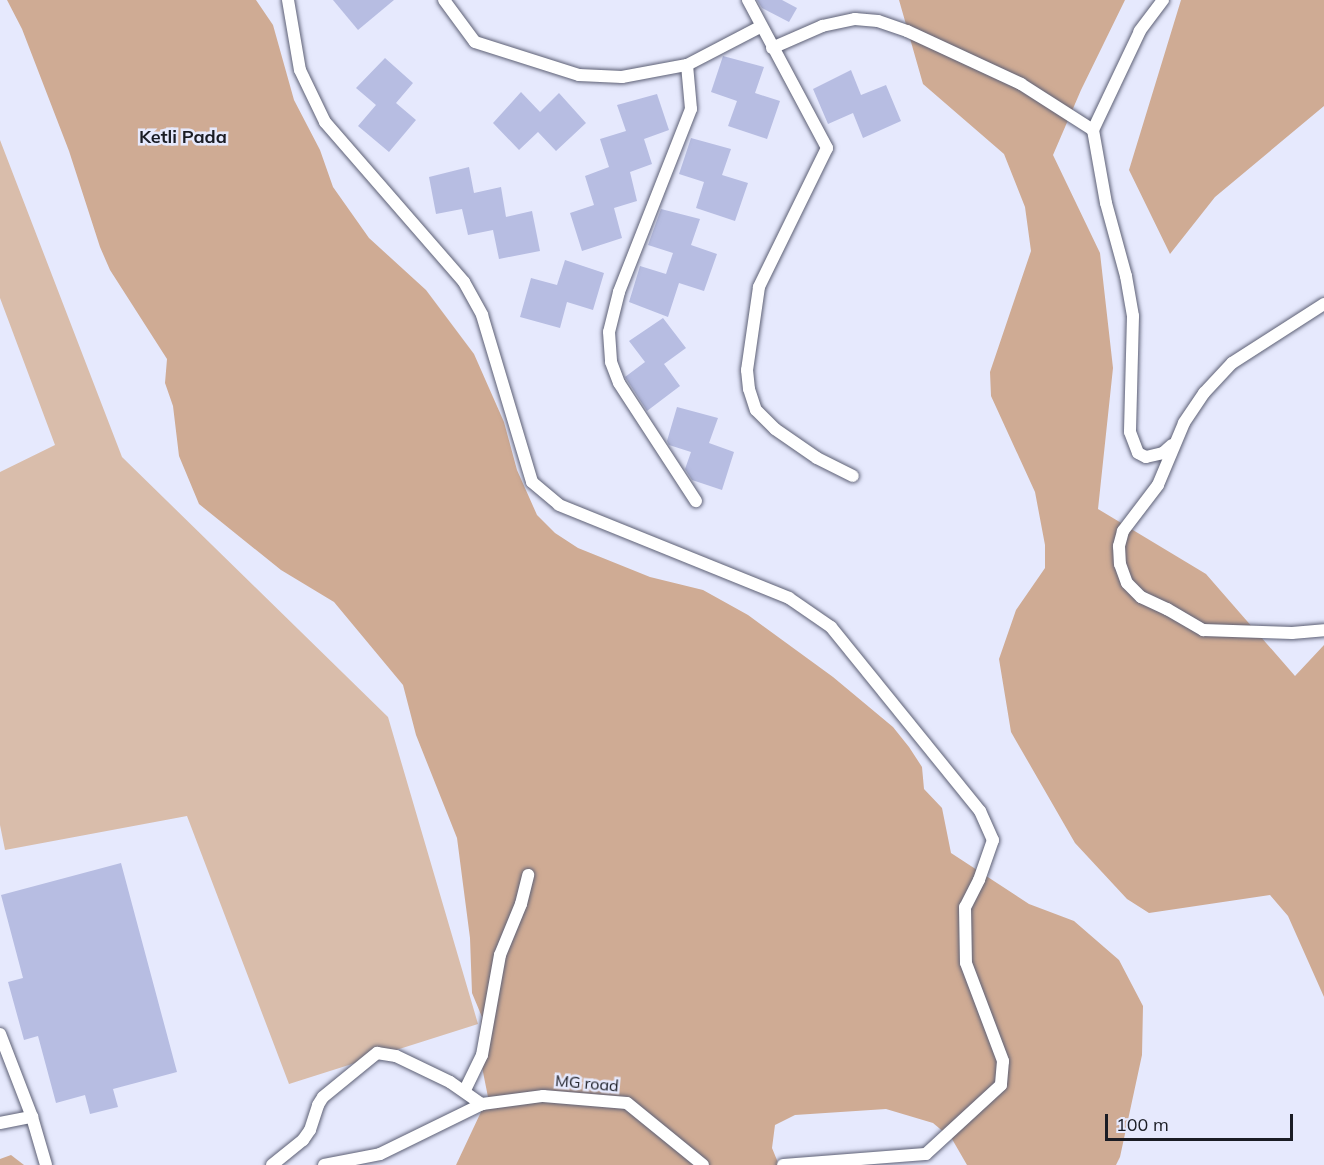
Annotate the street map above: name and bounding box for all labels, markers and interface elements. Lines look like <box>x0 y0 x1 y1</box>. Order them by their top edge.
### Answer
district label: Ketli Pada <box>139 126 227 148</box>
street label: MG road <box>554 1071 620 1095</box>
scale bar <box>1108 1102 1296 1140</box>
text: 100 m <box>1116 1113 1169 1136</box>

